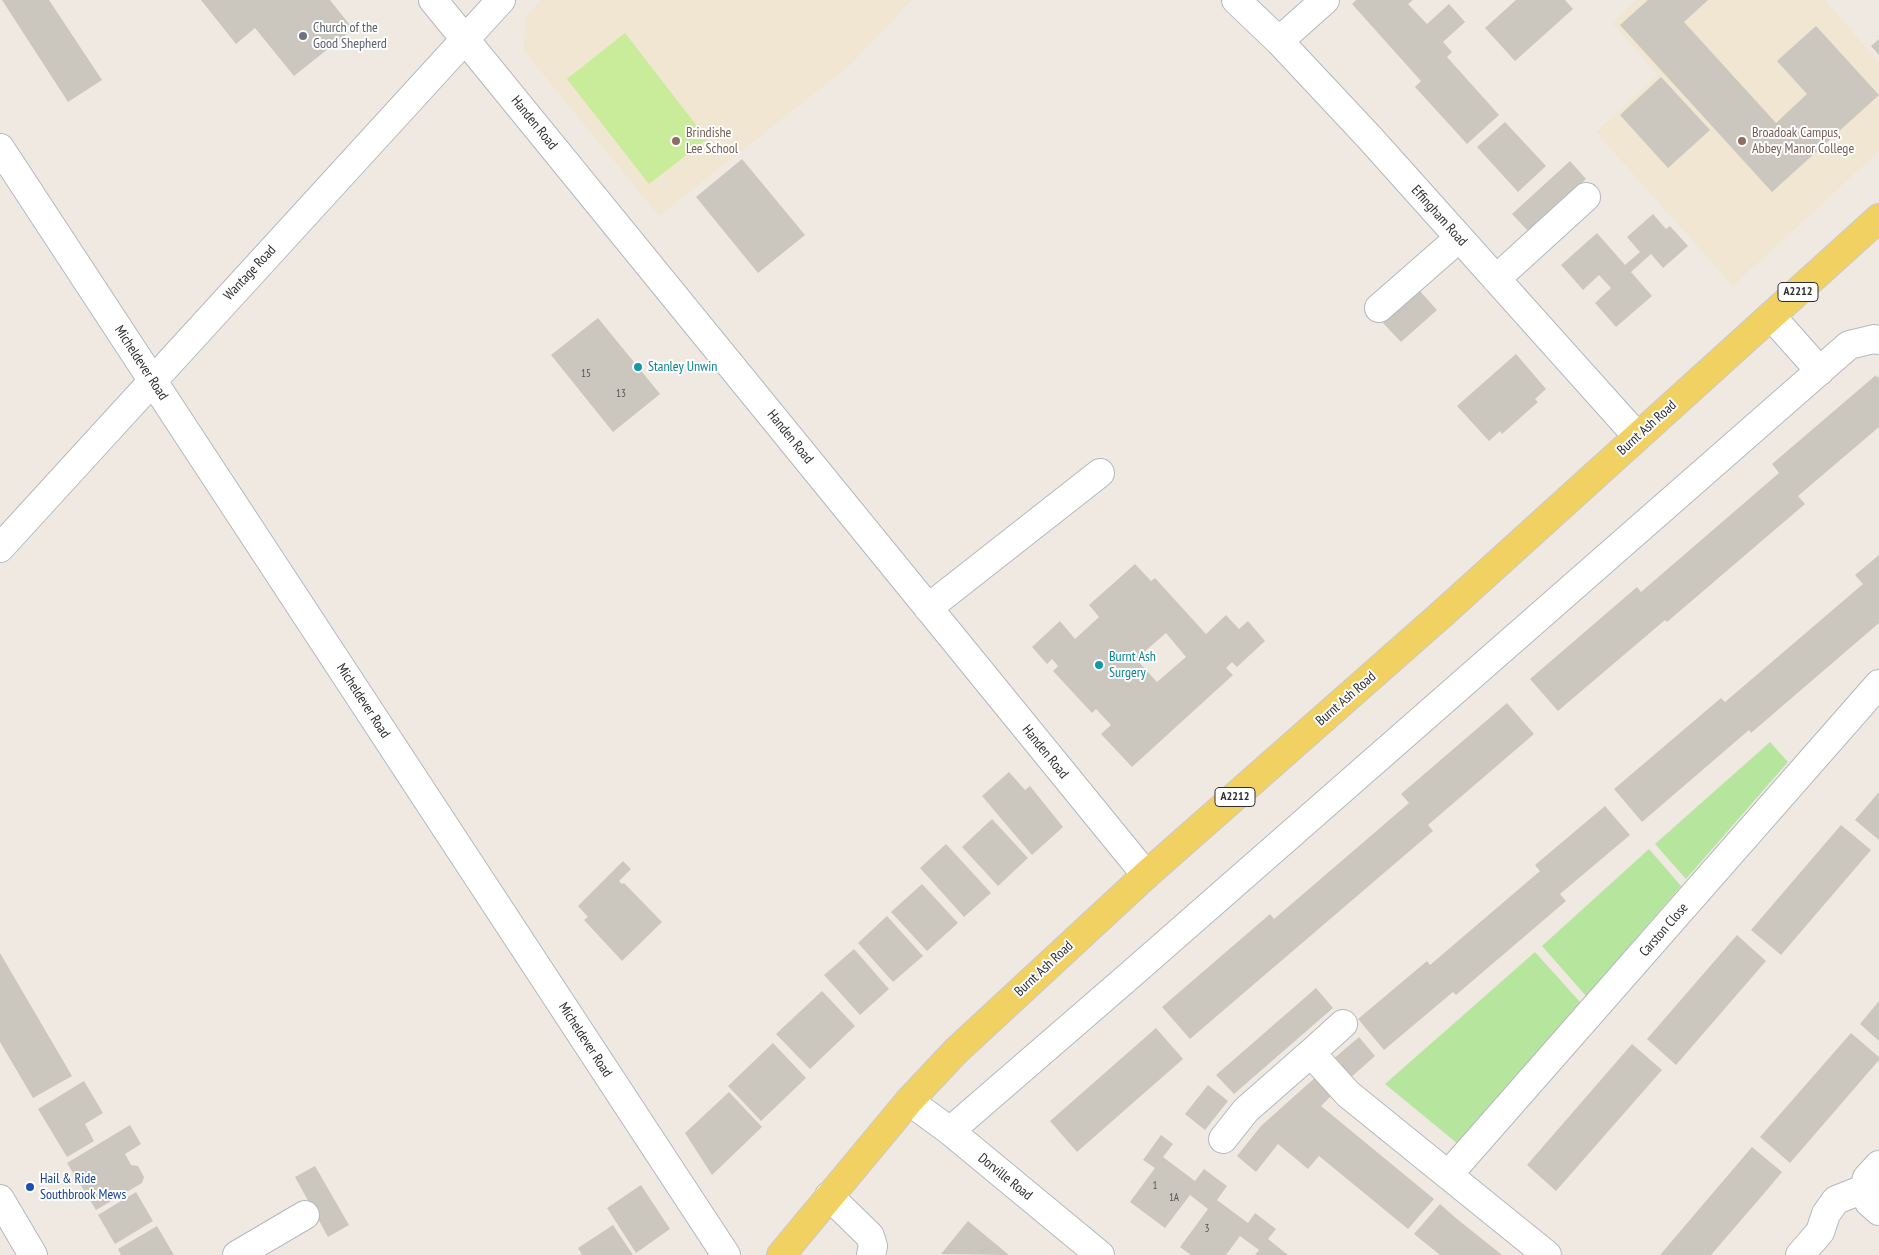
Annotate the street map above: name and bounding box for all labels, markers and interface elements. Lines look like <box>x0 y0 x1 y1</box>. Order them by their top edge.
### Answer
place label: Church of the Good Shepherd <box>313 20 387 52</box>
marker: Church of the Good Shepherd <box>297 30 309 42</box>
street label: Handen Road <box>507 93 561 153</box>
place label: Brindishe Lee School <box>686 125 738 158</box>
place label: Broadoak Campus, Abbey Manor College <box>1752 125 1854 158</box>
marker: Brindishe Lee School <box>670 135 682 147</box>
marker: Broadoak Campus, Abbey Manor College <box>1736 135 1748 147</box>
street label: Effingham Road <box>1407 182 1471 250</box>
street label: Wantage Road <box>220 242 280 304</box>
road number: A2212 <box>1778 282 1818 302</box>
street label: Micheldever Road <box>111 323 171 403</box>
place label: Stanley Unwin <box>648 359 718 375</box>
marker: Stanley Unwin <box>632 361 644 373</box>
house number: 15 <box>581 367 591 381</box>
house number: 13 <box>616 387 626 401</box>
street label: Burnt Ash Road <box>1614 397 1680 459</box>
street label: Handen Road <box>763 407 817 467</box>
place label: Burnt Ash Surgery <box>1109 649 1156 682</box>
marker: Burnt Ash Surgery <box>1093 659 1105 671</box>
street label: Micheldever Road <box>333 661 393 741</box>
street label: Burnt Ash Road <box>1313 668 1379 730</box>
street label: Handen Road <box>1018 722 1072 782</box>
road number: A2212 <box>1215 788 1255 806</box>
street label: Carston Close <box>1636 900 1692 960</box>
street label: Burnt Ash Road <box>1011 938 1077 1000</box>
street label: Micheldever Road <box>555 1000 615 1080</box>
street label: Dorville Road <box>975 1150 1035 1204</box>
place label: Hail & Ride Southbrook Mews <box>40 1171 126 1204</box>
house number: 1 <box>1153 1179 1157 1193</box>
marker: Hail & Ride Southbrook Mews <box>24 1181 36 1193</box>
house number: 1A <box>1169 1191 1179 1205</box>
house number: 3 <box>1205 1222 1209 1236</box>

